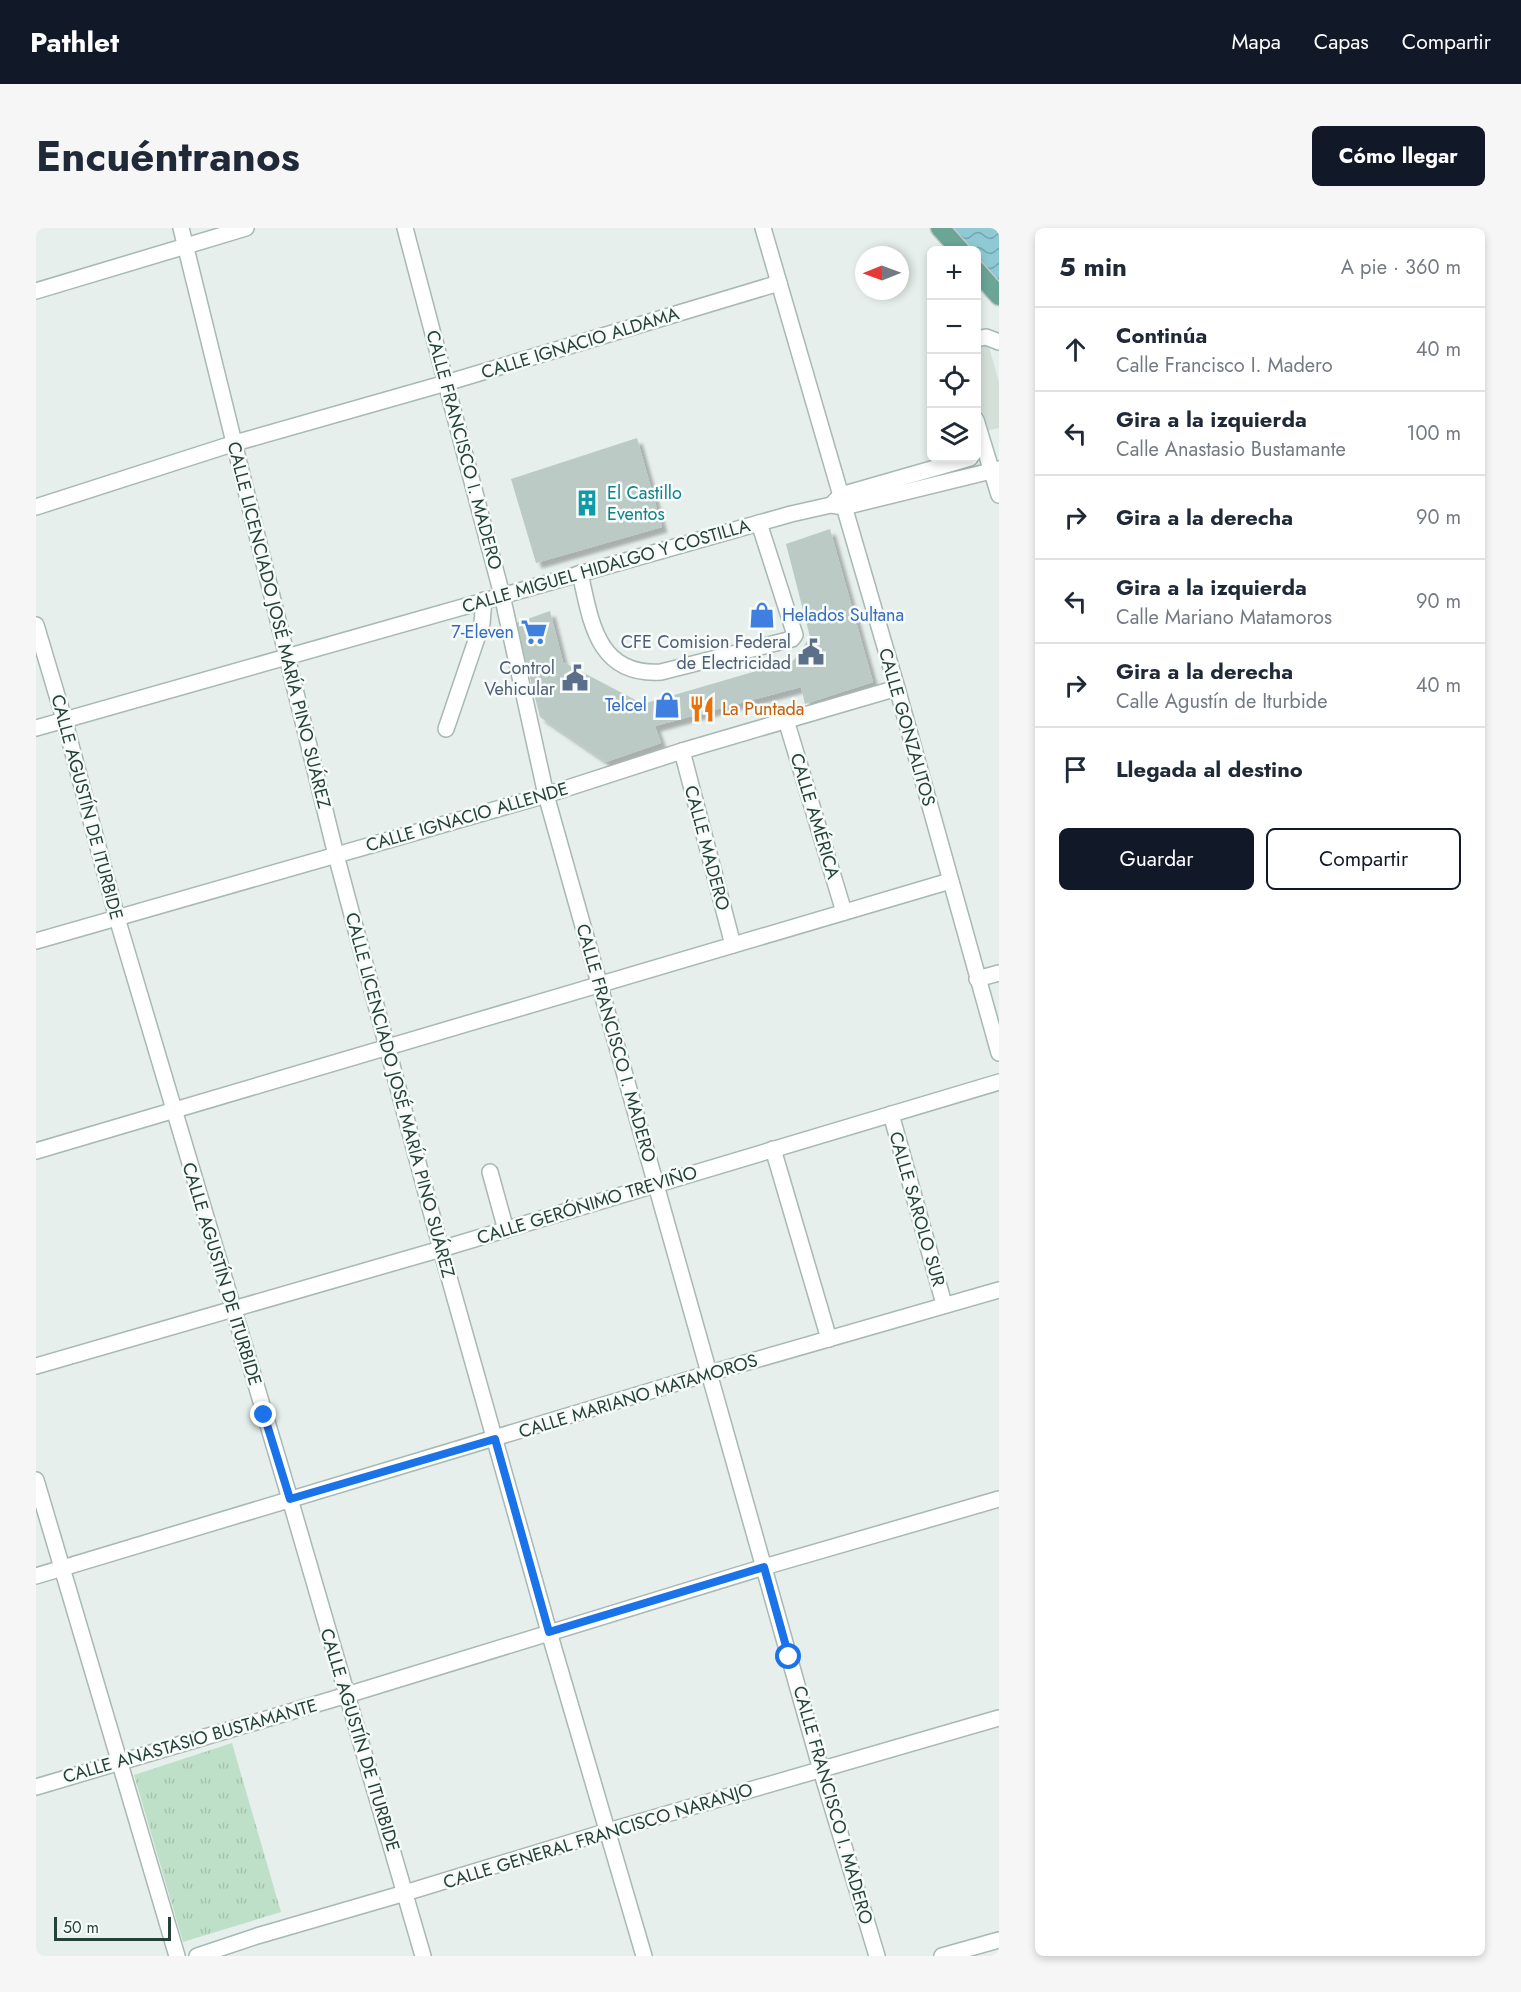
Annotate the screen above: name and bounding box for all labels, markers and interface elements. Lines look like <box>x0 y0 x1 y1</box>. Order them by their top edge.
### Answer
text: Pathlet <box>30 22 119 63</box>
text: Mapa <box>1232 27 1281 57</box>
text: Capas <box>1314 27 1369 57</box>
text: Compartir <box>1402 27 1491 57</box>
text: Encuéntranos <box>36 126 300 187</box>
button: Cómo llegar <box>1312 126 1485 186</box>
north arrow <box>855 246 909 300</box>
map controls <box>927 246 981 462</box>
button: + <box>927 246 981 300</box>
text: 5 min <box>1059 248 1127 286</box>
text: A pie · 360 m <box>1341 253 1461 282</box>
street label: CALLE IGNACIO ALDAMA <box>478 300 682 385</box>
button: − <box>927 300 981 354</box>
text: Continúa <box>1116 319 1207 351</box>
street label: CALLE FRANCISCO I. MADERO <box>419 327 509 573</box>
icon: ahead <box>1059 333 1092 366</box>
text: 40 m <box>1416 335 1461 364</box>
text: Calle Francisco I. Madero <box>1116 351 1333 380</box>
button: locate <box>927 354 981 408</box>
text: Gira a la izquierda <box>1116 403 1307 435</box>
button: layers <box>927 408 981 462</box>
icon: left <box>1059 417 1092 450</box>
text: 100 m <box>1406 419 1461 448</box>
text: Calle Anastasio Bustamante <box>1116 435 1346 464</box>
street label: CALLE LICENCIADO JOSÉ MARÍA PINO SUÁREZ <box>221 439 337 811</box>
place label: El Castillo Eventos <box>607 480 682 527</box>
building icon: El Castillo Eventos <box>572 488 602 518</box>
icon: right <box>1059 501 1092 534</box>
text: Gira a la derecha <box>1116 501 1293 533</box>
text: 90 m <box>1416 503 1461 532</box>
street label: CALLE MIGUEL HIDALGO Y COSTILLA <box>459 512 753 620</box>
text: Gira a la izquierda <box>1116 571 1307 603</box>
icon: left <box>1059 585 1092 618</box>
text: 90 m <box>1416 587 1461 616</box>
shop icon: Helados Sultana <box>747 600 777 630</box>
place label: Helados Sultana <box>782 602 904 628</box>
text: Calle Mariano Matamoros <box>1116 603 1332 632</box>
supermarket icon: 7-Eleven <box>519 617 549 647</box>
place label: 7-Eleven <box>451 619 514 645</box>
place label: CFE Comision Federal de Electricidad <box>621 629 791 676</box>
public building icon: CFE Comision Federal de Electricidad <box>796 637 826 667</box>
street label: CALLE GONZALITOS <box>872 645 942 809</box>
place label: Control Vehicular <box>484 655 556 702</box>
text: Gira a la derecha <box>1116 655 1293 687</box>
public building icon: Control Vehicular <box>560 663 590 693</box>
icon: right <box>1059 669 1092 702</box>
text: 40 m <box>1416 671 1461 700</box>
text: Calle Agustín de Iturbide <box>1116 687 1328 716</box>
shop icon: Telcel <box>652 690 682 720</box>
street label: CALLE AGUSTÍN DE ITURBIDE <box>44 691 130 923</box>
place label: Telcel <box>605 692 647 718</box>
restaurant icon: La Puntada <box>687 694 717 724</box>
place label: La Puntada <box>722 696 804 722</box>
street label: CALLE AMÉRICA <box>784 750 847 882</box>
icon: arrive <box>1059 753 1092 786</box>
text: Llegada al destino <box>1116 753 1303 785</box>
street label: CALLE IGNACIO ALLENDE <box>363 776 571 858</box>
street label: CALLE MADERO <box>678 783 736 913</box>
button: Guardar <box>1059 828 1254 890</box>
button: Compartir <box>1266 828 1461 890</box>
street label: CALLE LICENCIADO JOSÉ MARÍA PINO SUÁREZ <box>339 909 461 1281</box>
street label: CALLE FRANCISCO I. MADERO <box>569 921 663 1165</box>
street label: CALLE SAROLO SUR <box>882 1129 952 1289</box>
street label: CALLE AGUSTÍN DE ITURBIDE <box>176 1159 268 1389</box>
street label: CALLE GERÓNIMO TREVIÑO <box>474 1159 700 1251</box>
street label: CALLE MARIANO MATAMOROS <box>515 1347 761 1445</box>
route end <box>250 1401 276 1427</box>
street label: CALLE AGUSTÍN DE ITURBIDE <box>314 1625 406 1855</box>
route start <box>775 1643 801 1669</box>
street label: CALLE FRANCISCO I. MADERO <box>786 1683 880 1927</box>
street label: CALLE ANASTASIO BUSTAMANTE <box>60 1692 320 1790</box>
street label: CALLE GENERAL FRANCISCO NARANJO <box>440 1776 756 1896</box>
scale bar <box>54 1914 171 1942</box>
text: 50 m <box>63 1916 99 1939</box>

